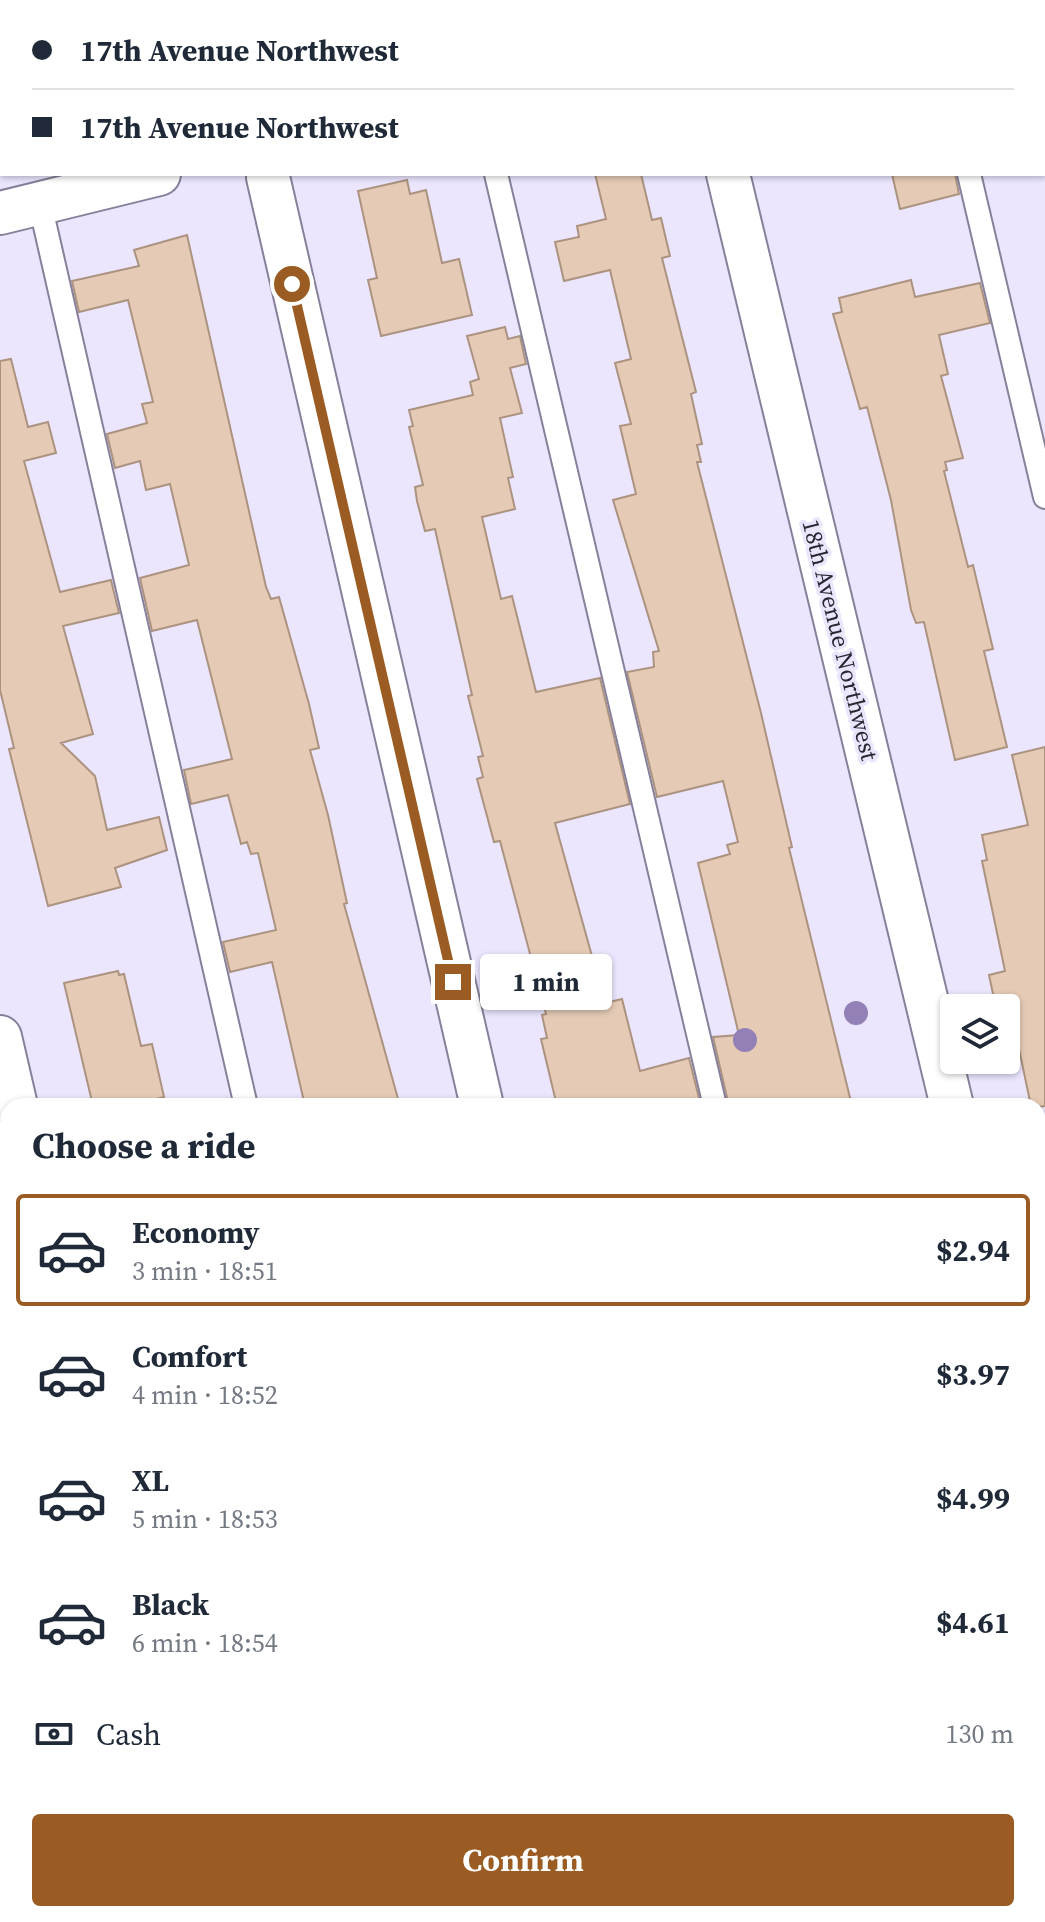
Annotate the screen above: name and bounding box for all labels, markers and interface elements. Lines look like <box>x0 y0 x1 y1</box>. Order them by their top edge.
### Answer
text: 17th Avenue Northwest <box>80 30 399 71</box>
text: 17th Avenue Northwest <box>80 107 399 148</box>
route start <box>274 266 310 302</box>
street label: 18th Avenue Northwest <box>795 516 886 764</box>
callout: 1 min <box>481 954 613 1010</box>
route end <box>435 964 471 1000</box>
text: 1 min <box>512 964 580 1000</box>
map controls <box>940 994 1020 1074</box>
button: layers <box>940 994 1020 1074</box>
text: Choose a ride <box>32 1121 255 1170</box>
text: Economy <box>132 1212 260 1253</box>
icon: car <box>36 1214 108 1286</box>
text: $2.94 <box>936 1230 1010 1271</box>
text: 3 min · 18:51 <box>132 1253 278 1289</box>
text: Comfort <box>132 1336 247 1377</box>
icon: car <box>36 1338 108 1410</box>
text: $3.97 <box>936 1354 1010 1395</box>
text: 4 min · 18:52 <box>132 1377 278 1413</box>
text: XL <box>132 1460 169 1501</box>
icon: car <box>36 1462 108 1534</box>
text: $4.99 <box>936 1478 1010 1519</box>
text: 5 min · 18:53 <box>132 1501 278 1537</box>
text: Black <box>132 1584 209 1625</box>
icon: car <box>36 1586 108 1658</box>
text: $4.61 <box>936 1602 1010 1643</box>
text: 6 min · 18:54 <box>132 1625 278 1661</box>
icon: cash <box>32 1712 76 1756</box>
text: Cash <box>96 1714 161 1755</box>
text: 130 m <box>946 1716 1014 1752</box>
button: Confirm <box>32 1814 1014 1906</box>

